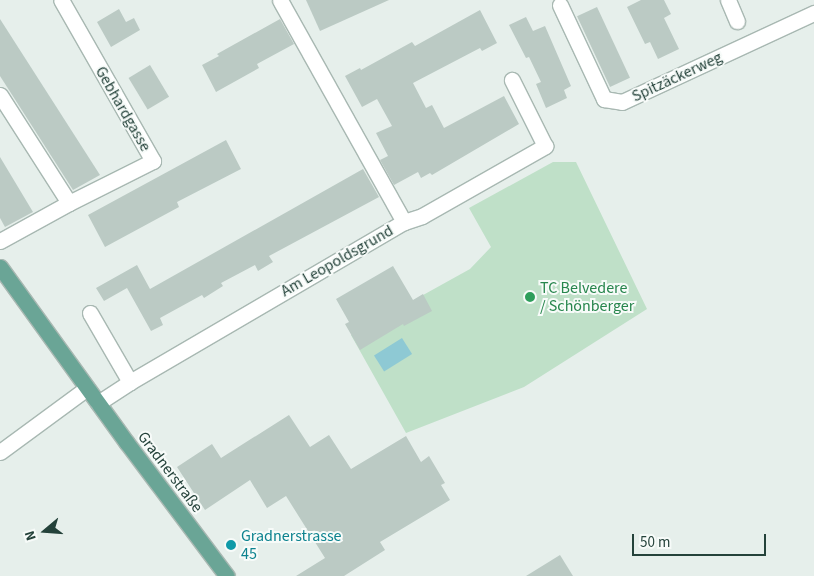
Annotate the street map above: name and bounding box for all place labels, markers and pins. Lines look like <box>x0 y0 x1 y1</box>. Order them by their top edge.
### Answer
place label: TC Belvedere / Schönberger <box>540 278 634 316</box>
marker: TC Belvedere / Schönberger <box>524 291 536 303</box>
place label: Gradnerstrasse 45 <box>241 526 342 564</box>
marker: Gradnerstrasse 45 <box>225 539 237 551</box>

